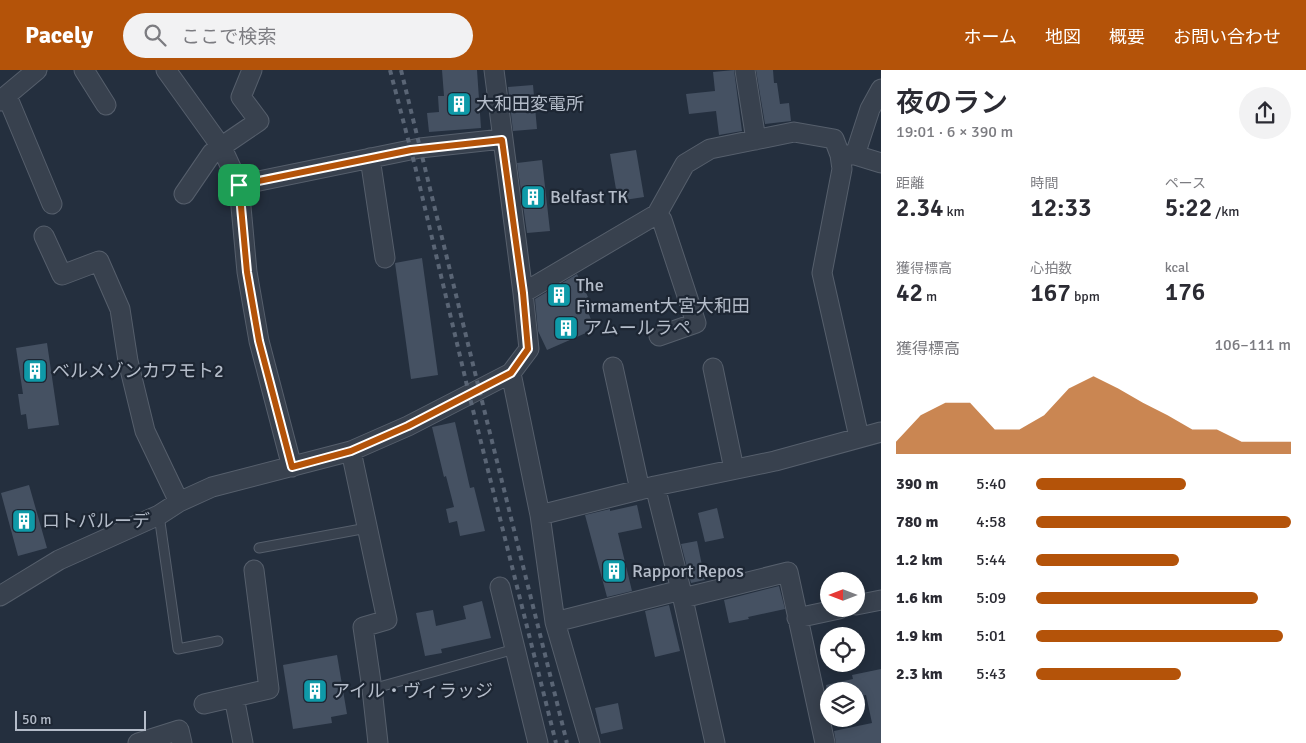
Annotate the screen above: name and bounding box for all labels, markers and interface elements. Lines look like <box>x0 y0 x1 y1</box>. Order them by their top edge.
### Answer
search box <box>123 13 473 58</box>
text: Pacely <box>25 20 93 50</box>
icon: search <box>141 21 169 49</box>
text: ここで検索 <box>181 25 276 49</box>
text: ホーム <box>964 26 1017 48</box>
text: 地図 <box>1045 26 1081 48</box>
text: 概要 <box>1109 26 1145 48</box>
text: お問い合わせ <box>1173 26 1281 48</box>
text: 夜のラン <box>896 86 1008 120</box>
button: share <box>1239 87 1291 139</box>
building icon: 大和田変電所 <box>446 91 472 117</box>
place label: 大和田変電所 <box>476 93 584 115</box>
text: 19:01 · 6 × 390 m <box>896 122 1013 142</box>
pin <box>218 164 260 206</box>
icon: arrive <box>225 171 253 199</box>
text: 距離 <box>896 175 924 192</box>
text: 時間 <box>1030 175 1058 192</box>
text: ペース <box>1165 175 1206 192</box>
building icon: Belfast TK <box>520 184 546 210</box>
place label: Belfast TK <box>550 186 628 208</box>
text: 2.34 <box>896 192 943 223</box>
text: 12:33 <box>1030 192 1091 223</box>
text: 5:22 <box>1165 192 1212 223</box>
text: km <box>943 203 965 220</box>
text: /km <box>1212 203 1239 220</box>
text: kcal <box>1165 259 1189 276</box>
text: 獲得標高 <box>896 260 952 277</box>
text: 心拍数 <box>1030 260 1072 277</box>
place label: The Firmament大宮大和田 <box>576 274 750 317</box>
text: 176 <box>1165 276 1205 307</box>
text: 42 <box>896 277 923 308</box>
text: 167 <box>1030 277 1071 308</box>
building icon: The Firmament大宮大和田 <box>546 282 572 308</box>
text: m <box>923 288 937 305</box>
text: bpm <box>1071 288 1100 305</box>
building icon: アムールラペ <box>553 315 579 341</box>
place label: アムールラペ <box>584 317 691 339</box>
text: 106–111 m <box>1214 335 1291 355</box>
text: 獲得標高 <box>896 339 960 359</box>
building icon: ベルメゾンカワモト2 <box>22 358 48 384</box>
place label: ベルメゾンカワモト2 <box>52 360 224 382</box>
text: 390 m <box>896 474 938 494</box>
text: 5:40 <box>976 474 1006 494</box>
building icon: ロトパルーデ <box>11 508 37 534</box>
place label: ロトパルーデ <box>42 510 150 532</box>
text: 780 m <box>896 512 938 532</box>
text: 4:58 <box>976 512 1006 532</box>
text: 1.2 km <box>896 550 943 570</box>
text: 5:44 <box>976 550 1006 570</box>
building icon: Rapport Repos <box>601 558 627 584</box>
place label: Rapport Repos <box>632 560 744 582</box>
north arrow <box>820 572 865 618</box>
map controls <box>820 572 865 727</box>
text: 1.6 km <box>896 588 943 608</box>
text: 5:09 <box>976 588 1006 608</box>
text: 1.9 km <box>896 626 943 646</box>
text: 5:01 <box>976 626 1006 646</box>
button: locate <box>820 627 865 672</box>
text: 2.3 km <box>896 664 943 684</box>
text: 5:43 <box>976 664 1006 684</box>
building icon: アイル・ヴィラッジ <box>302 678 328 704</box>
place label: アイル・ヴィラッジ <box>332 680 493 702</box>
button: layers <box>820 682 865 727</box>
scale bar <box>15 708 146 731</box>
text: 50 m <box>22 711 51 728</box>

